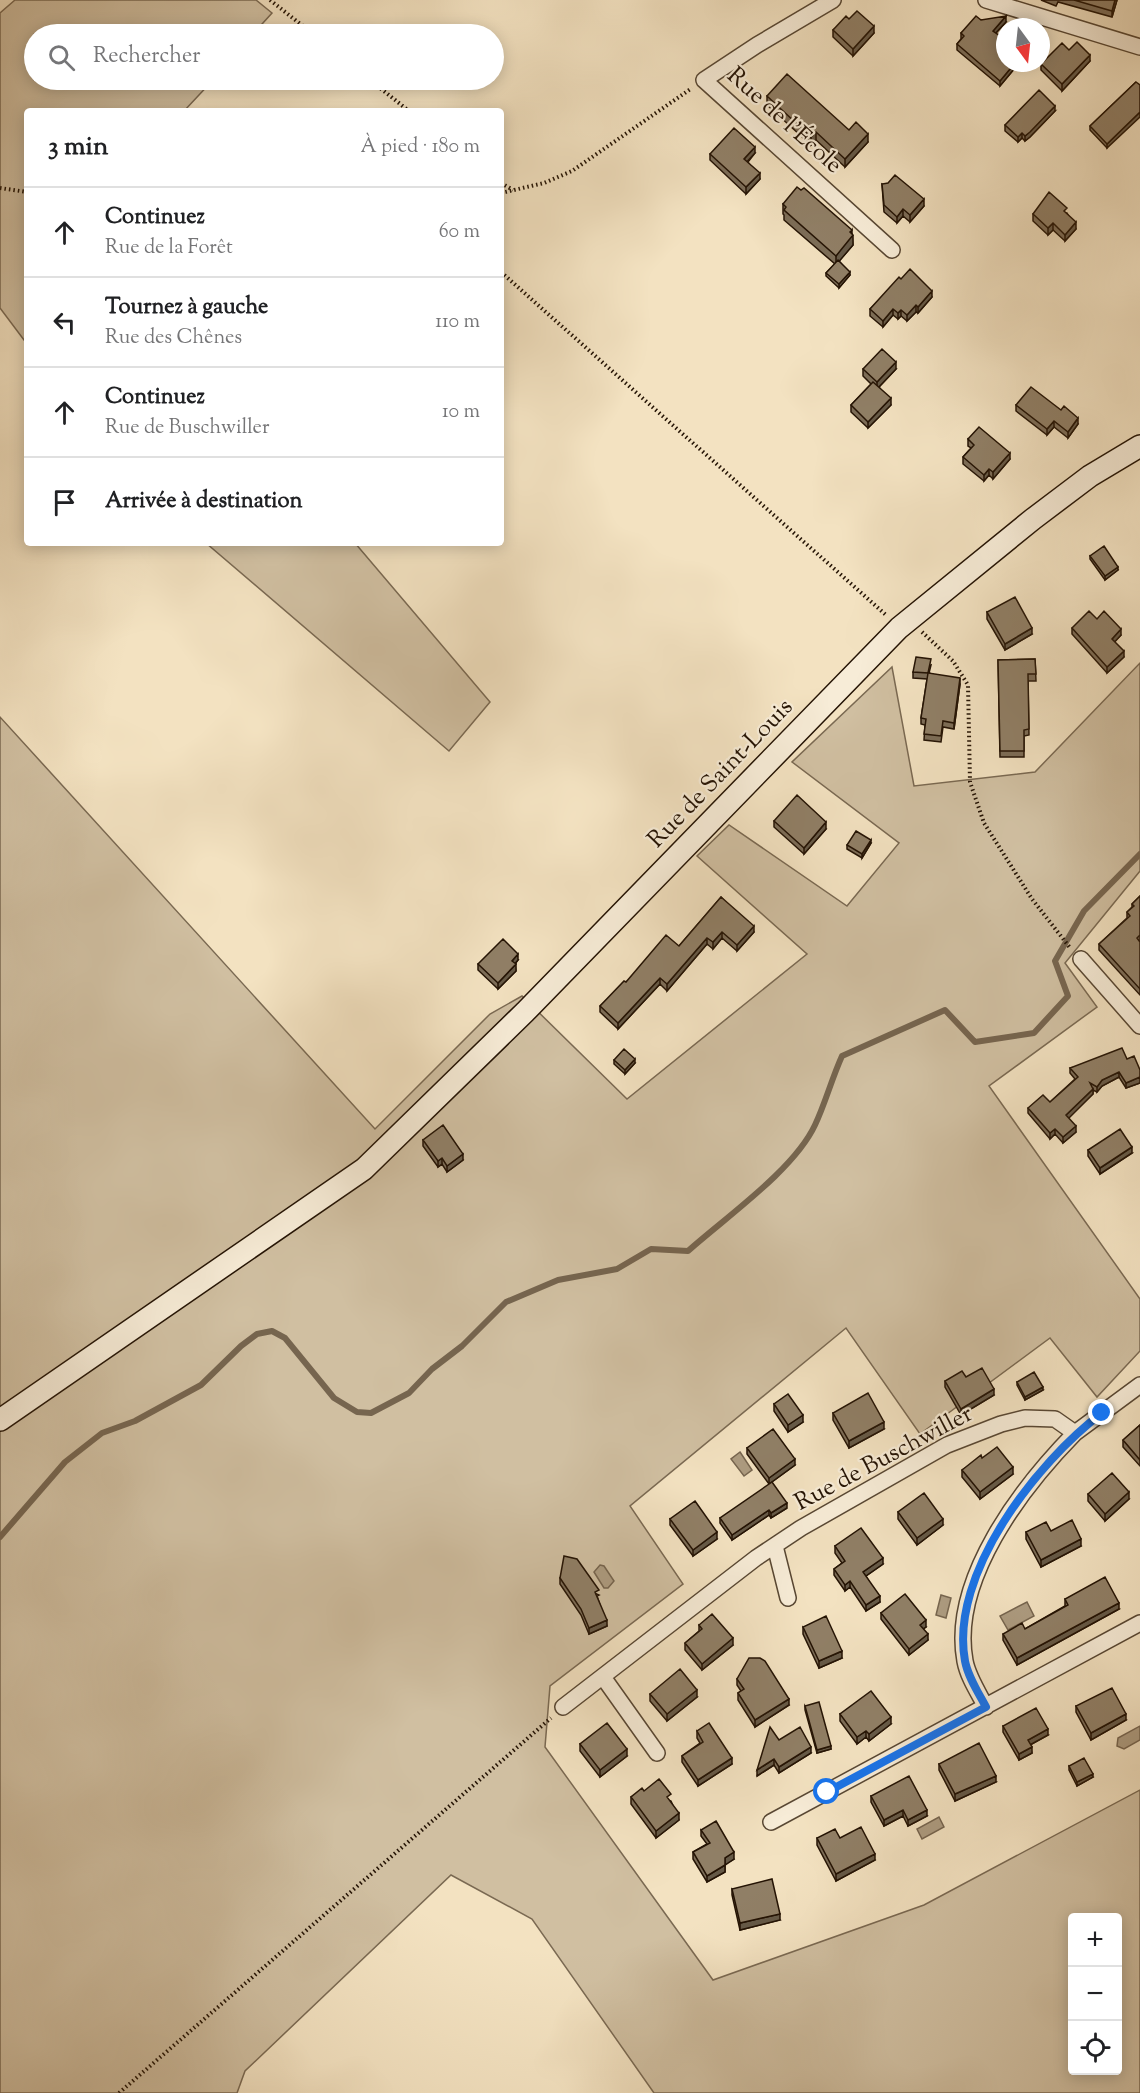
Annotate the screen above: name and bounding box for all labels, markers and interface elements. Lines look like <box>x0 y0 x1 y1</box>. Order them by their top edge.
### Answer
north arrow <box>996 18 1050 72</box>
search box <box>24 24 504 90</box>
icon: search <box>45 41 78 74</box>
text: Rechercher <box>93 41 200 73</box>
street label: Rue de l'École <box>719 60 849 182</box>
text: 3 min <box>48 129 108 166</box>
text: À pied · 180 m <box>360 133 480 162</box>
text: Continuez <box>105 202 205 234</box>
icon: ahead <box>48 216 81 249</box>
text: 60 m <box>439 218 480 247</box>
text: Rue de la Forêt <box>105 234 233 263</box>
text: Tournez à gauche <box>105 292 268 324</box>
icon: left <box>48 306 81 339</box>
text: 110 m <box>435 308 480 337</box>
text: Rue des Chênes <box>105 324 242 353</box>
text: Continuez <box>105 382 205 414</box>
icon: ahead <box>48 396 81 429</box>
text: 10 m <box>442 398 480 427</box>
text: Rue de Buschwiller <box>105 414 269 443</box>
icon: arrive <box>48 486 81 519</box>
text: Arrivée à destination <box>105 486 302 518</box>
street label: Rue de Saint-Louis <box>641 692 801 856</box>
street label: Rue de Buschwiller <box>789 1398 979 1520</box>
route end <box>1088 1399 1114 1425</box>
route start <box>813 1778 839 1804</box>
map controls <box>1068 1913 1122 2075</box>
button: + <box>1068 1913 1122 1967</box>
button: − <box>1068 1967 1122 2021</box>
button: locate <box>1068 2021 1122 2075</box>

